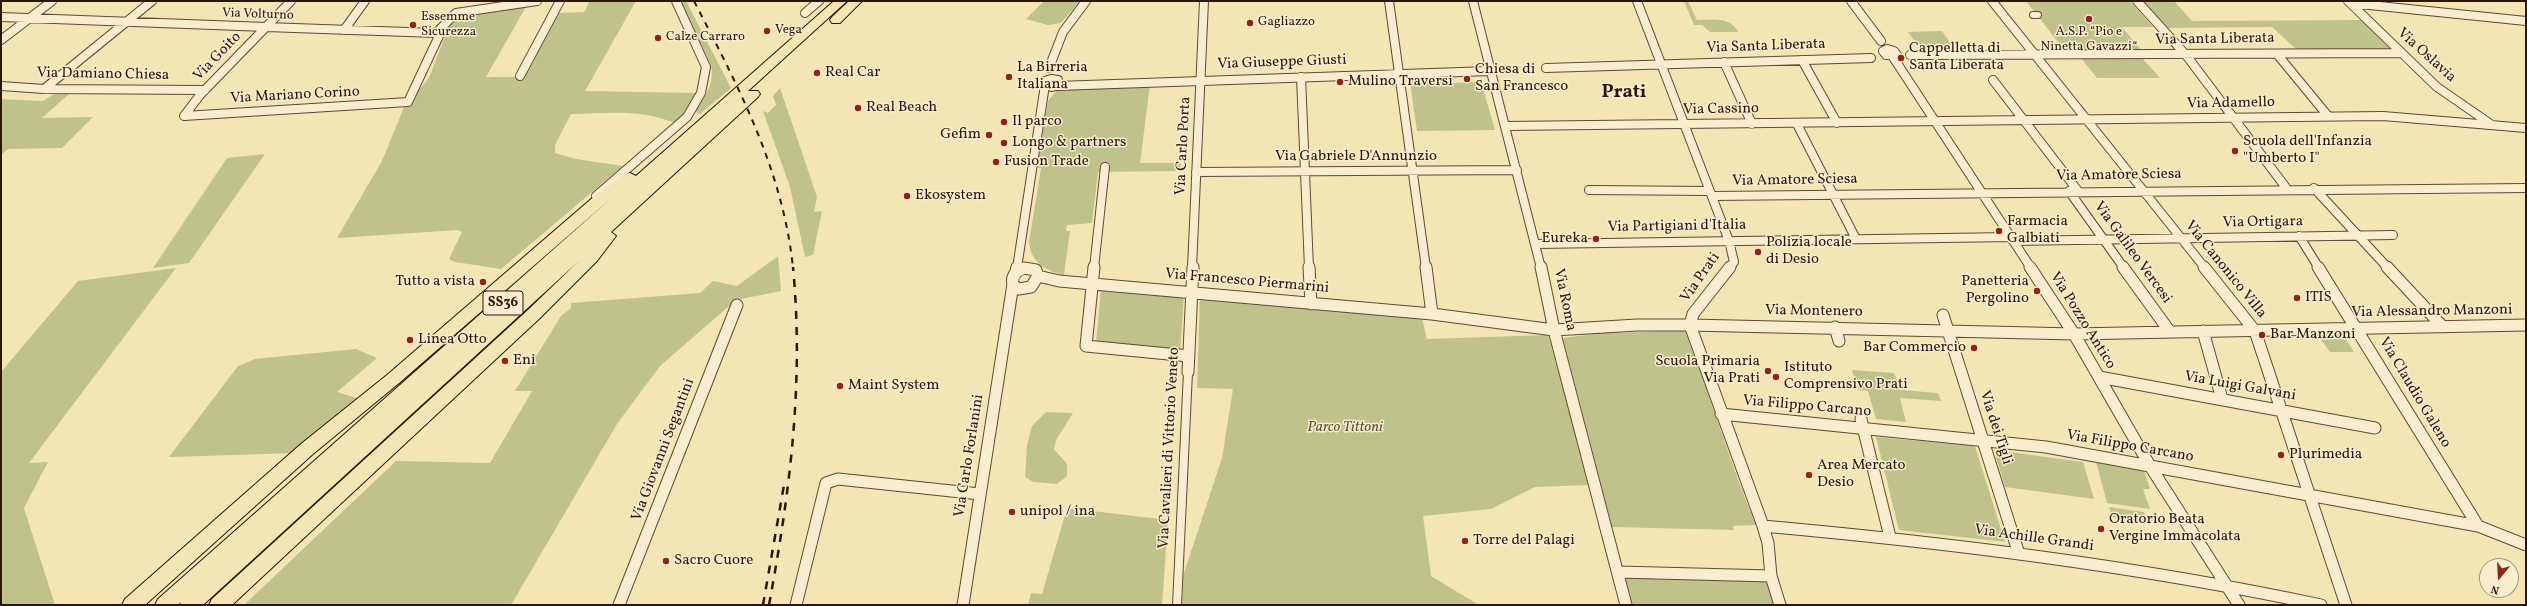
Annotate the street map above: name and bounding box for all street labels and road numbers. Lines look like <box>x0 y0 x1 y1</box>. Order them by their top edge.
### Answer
street label: Via Volturno <box>222 6 294 24</box>
street label: Via Oslavia <box>2393 25 2459 87</box>
street label: Via Goito <box>190 29 246 85</box>
street label: Via Santa Liberata <box>2155 30 2275 50</box>
street label: Via Santa Liberata <box>1706 36 1826 58</box>
street label: Via Giuseppe Giusti <box>1217 52 1347 74</box>
street label: Via Damiano Chiesa <box>37 65 169 85</box>
street label: Via Mariano Corino <box>230 84 360 108</box>
street label: Via Adamello <box>2187 94 2275 114</box>
street label: Via Carlo Porta <box>1172 96 1196 196</box>
street label: Via Cassino <box>1683 100 1759 120</box>
street label: Via Gabriele D'Annunzio <box>1275 148 1437 166</box>
street label: Via Amatore Sciesa <box>2056 166 2182 186</box>
street label: Via Amatore Sciesa <box>1732 171 1858 191</box>
street label: Via Galileo Vercesi <box>2089 199 2175 307</box>
street label: Via Ortigara <box>2223 213 2303 233</box>
street label: Via Partigiani d'Italia <box>1608 217 1746 237</box>
street label: Via Canonico Villa <box>2180 218 2270 322</box>
street label: Via Prati <box>1677 250 1725 306</box>
street label: Via Francesco Piermarini <box>1164 266 1330 298</box>
street label: Via Roma <box>1549 267 1579 333</box>
street label: Via Pozzo Antico <box>2045 269 2119 373</box>
road number: SS36 <box>483 291 523 315</box>
street label: Via Montenero <box>1765 302 1863 322</box>
street label: Via Alessandro Manzoni <box>2351 302 2513 322</box>
street label: Via Claudio Galeno <box>2374 335 2454 451</box>
street label: Via Cavalieri di Vittorio Veneto <box>1156 347 1184 549</box>
street label: Via Luigi Galvani <box>2183 368 2297 406</box>
street label: Via Giovanni Segantini <box>628 376 700 524</box>
street label: Via dei Tigli <box>1975 389 2015 467</box>
street label: Via Filippo Carcano <box>1742 392 1872 422</box>
street label: Via Carlo Forlanini <box>951 393 989 519</box>
street label: Via Filippo Carcano <box>2065 427 2195 467</box>
street label: Via Achille Grandi <box>1973 522 2095 556</box>

